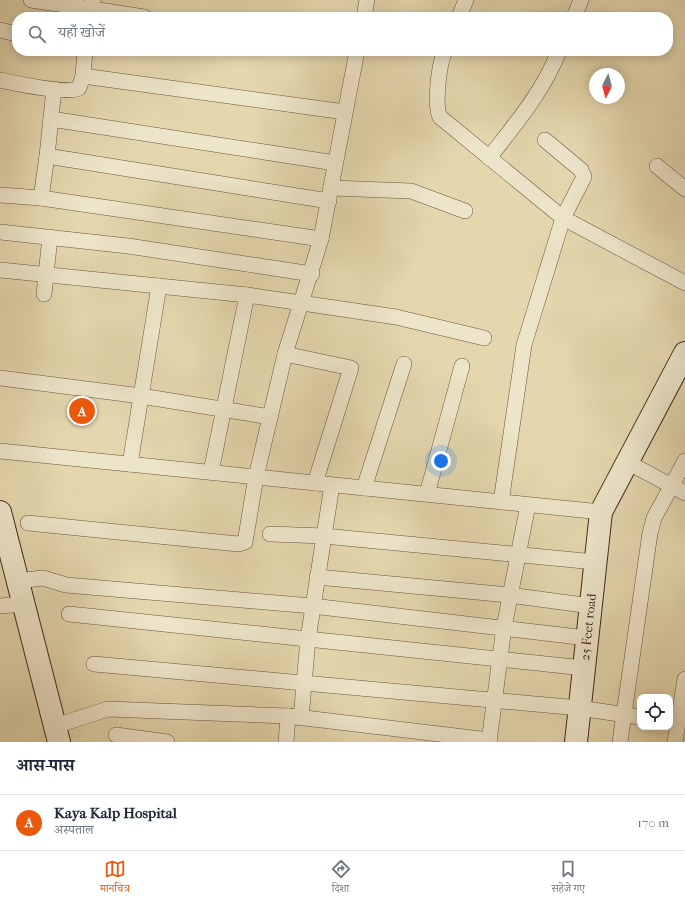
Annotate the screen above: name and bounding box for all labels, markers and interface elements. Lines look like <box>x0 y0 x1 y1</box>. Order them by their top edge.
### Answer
search box <box>12 12 673 56</box>
icon: search <box>26 23 48 45</box>
text: यहाँ खोजें <box>58 23 105 41</box>
north arrow <box>589 68 625 104</box>
pin: A <box>69 396 95 426</box>
your location <box>431 451 451 471</box>
street label: 25 Feet road <box>577 592 599 661</box>
map controls <box>637 694 673 730</box>
button: locate <box>637 694 673 730</box>
text: आस-पास <box>16 755 75 775</box>
text: Kaya Kalp Hospital <box>54 804 177 822</box>
text: A <box>25 815 33 830</box>
text: 170 m <box>637 815 669 830</box>
text: अस्पताल <box>54 822 94 837</box>
tab: मानचित्र <box>100 858 130 899</box>
tab: दिशा <box>330 858 352 899</box>
tab: सहेजे गए <box>551 858 585 899</box>

